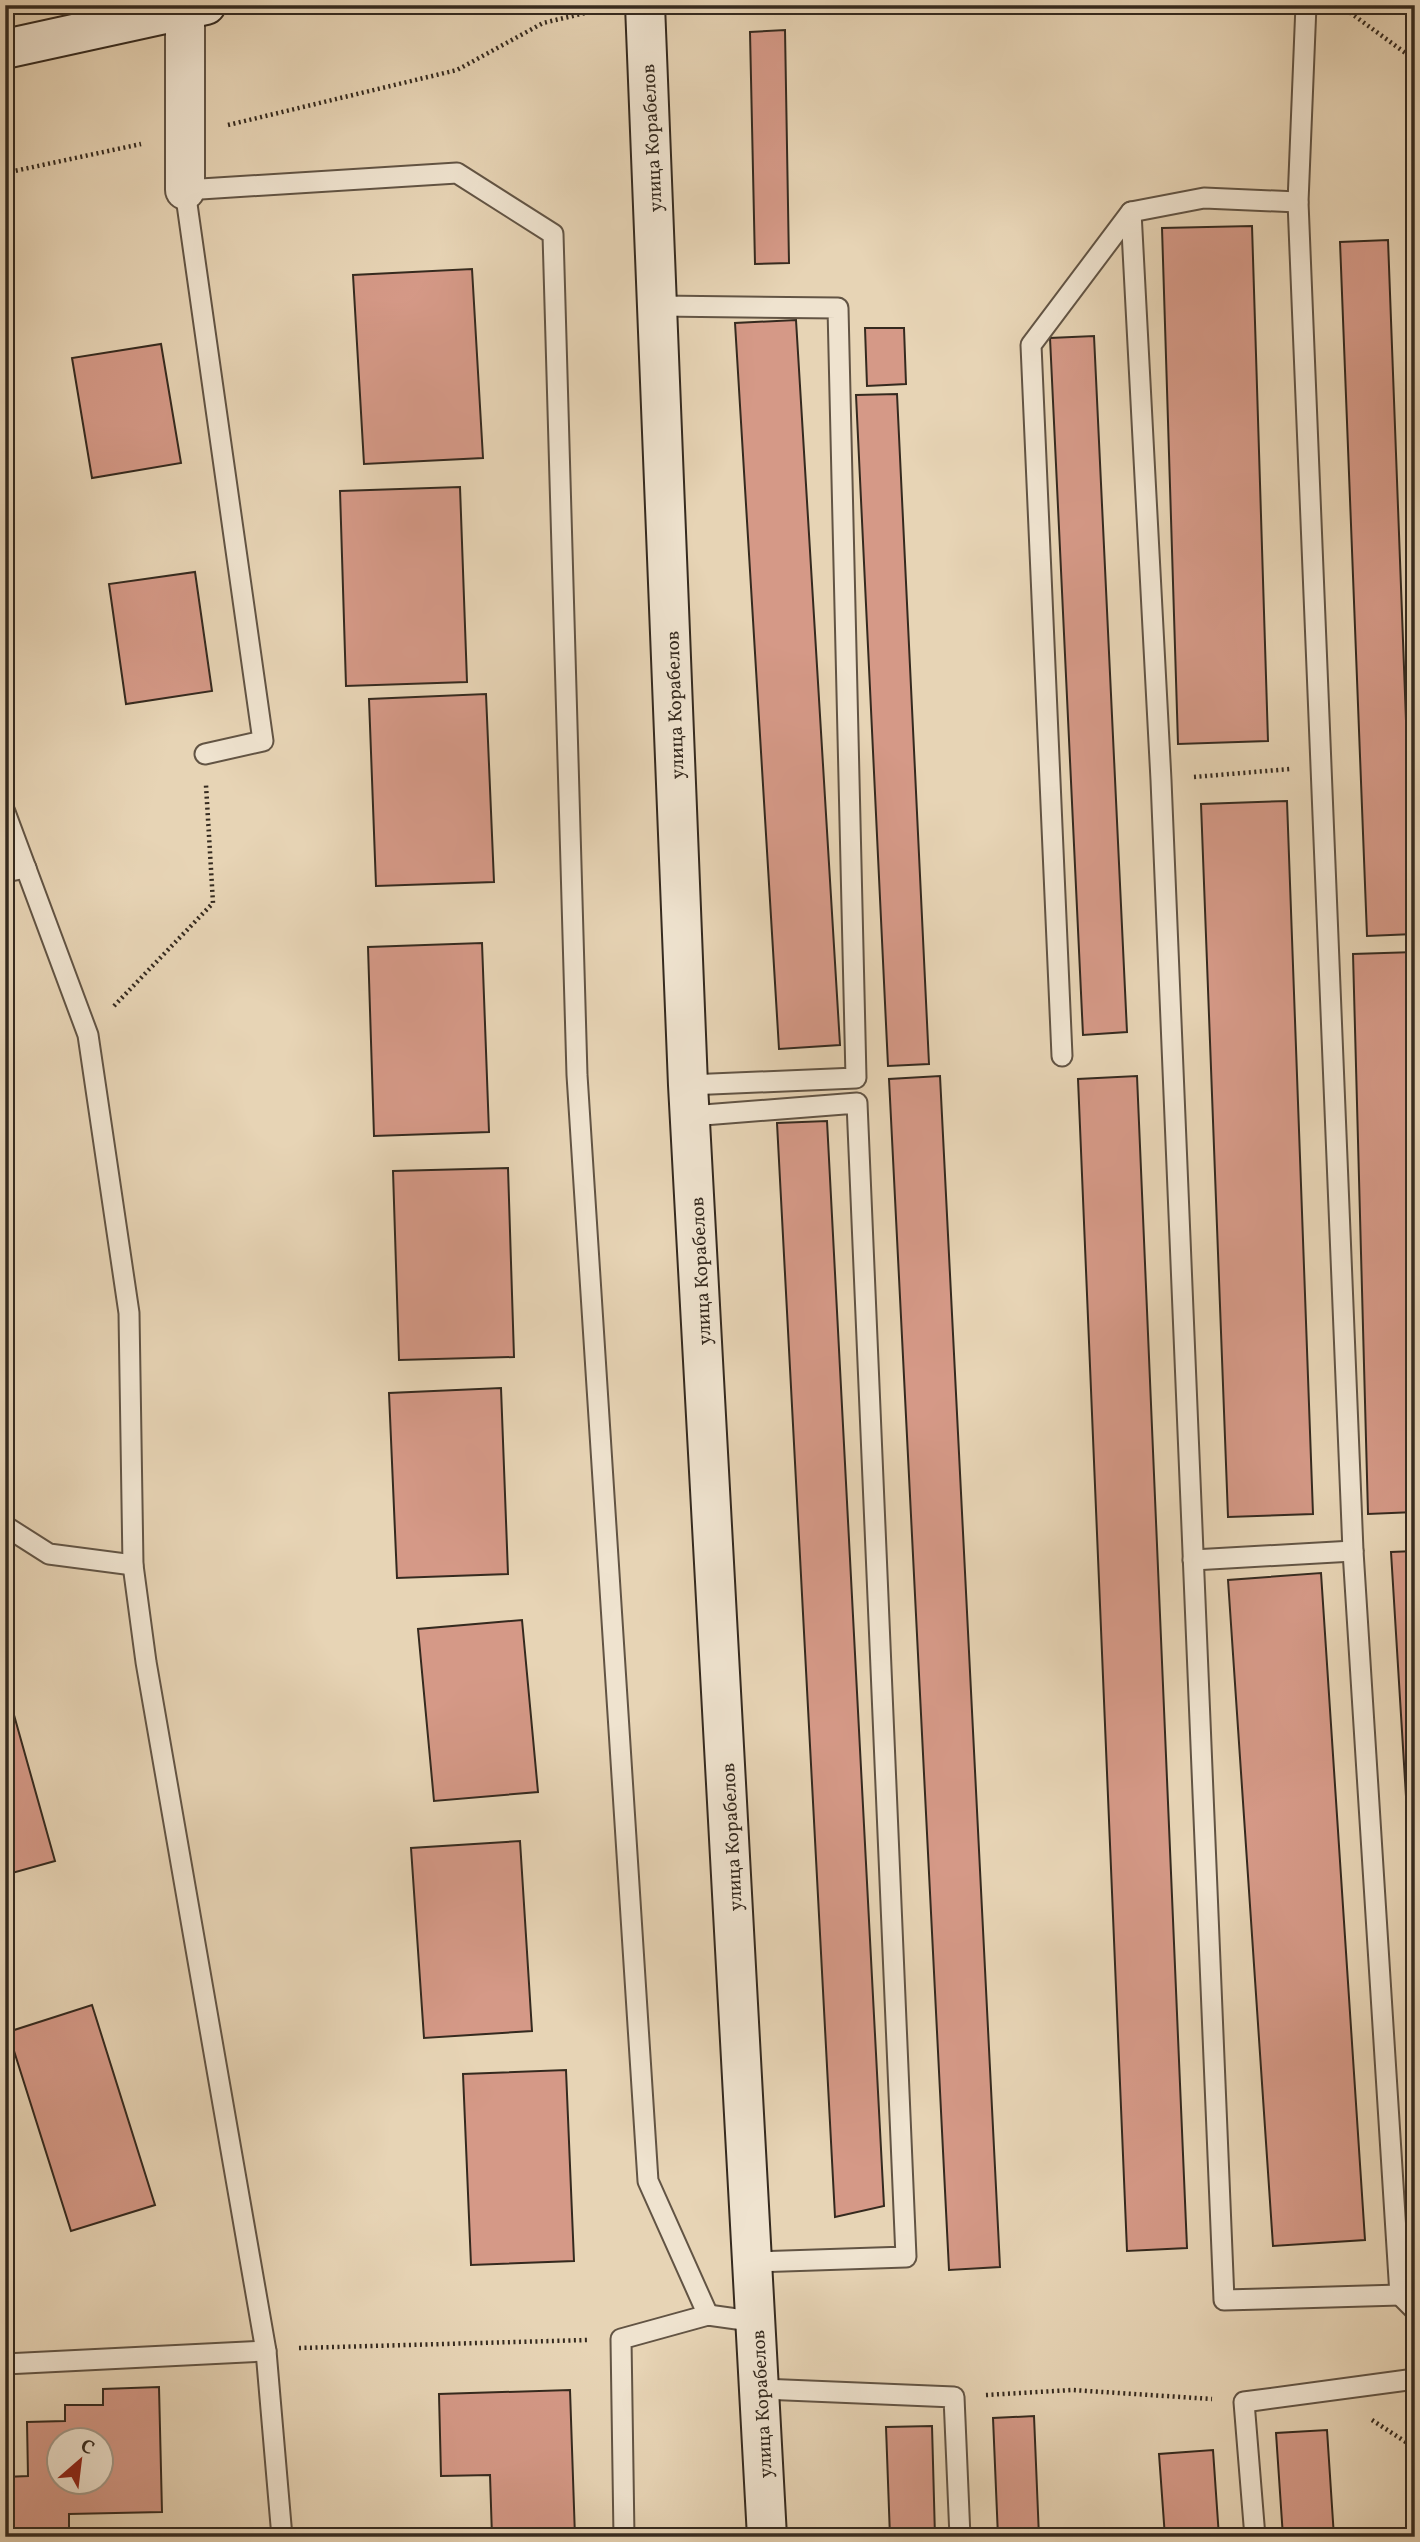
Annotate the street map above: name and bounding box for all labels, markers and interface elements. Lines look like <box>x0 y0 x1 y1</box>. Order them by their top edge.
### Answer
street label: улица Корабелов <box>636 63 670 213</box>
street label: улица Корабелов <box>660 630 692 780</box>
street label: улица Корабелов <box>685 1196 719 1346</box>
street label: улица Корабелов <box>716 1762 750 1912</box>
street label: улица Корабелов <box>746 2329 780 2479</box>
north arrow <box>46 2426 116 2496</box>
text: С <box>76 2433 99 2462</box>

